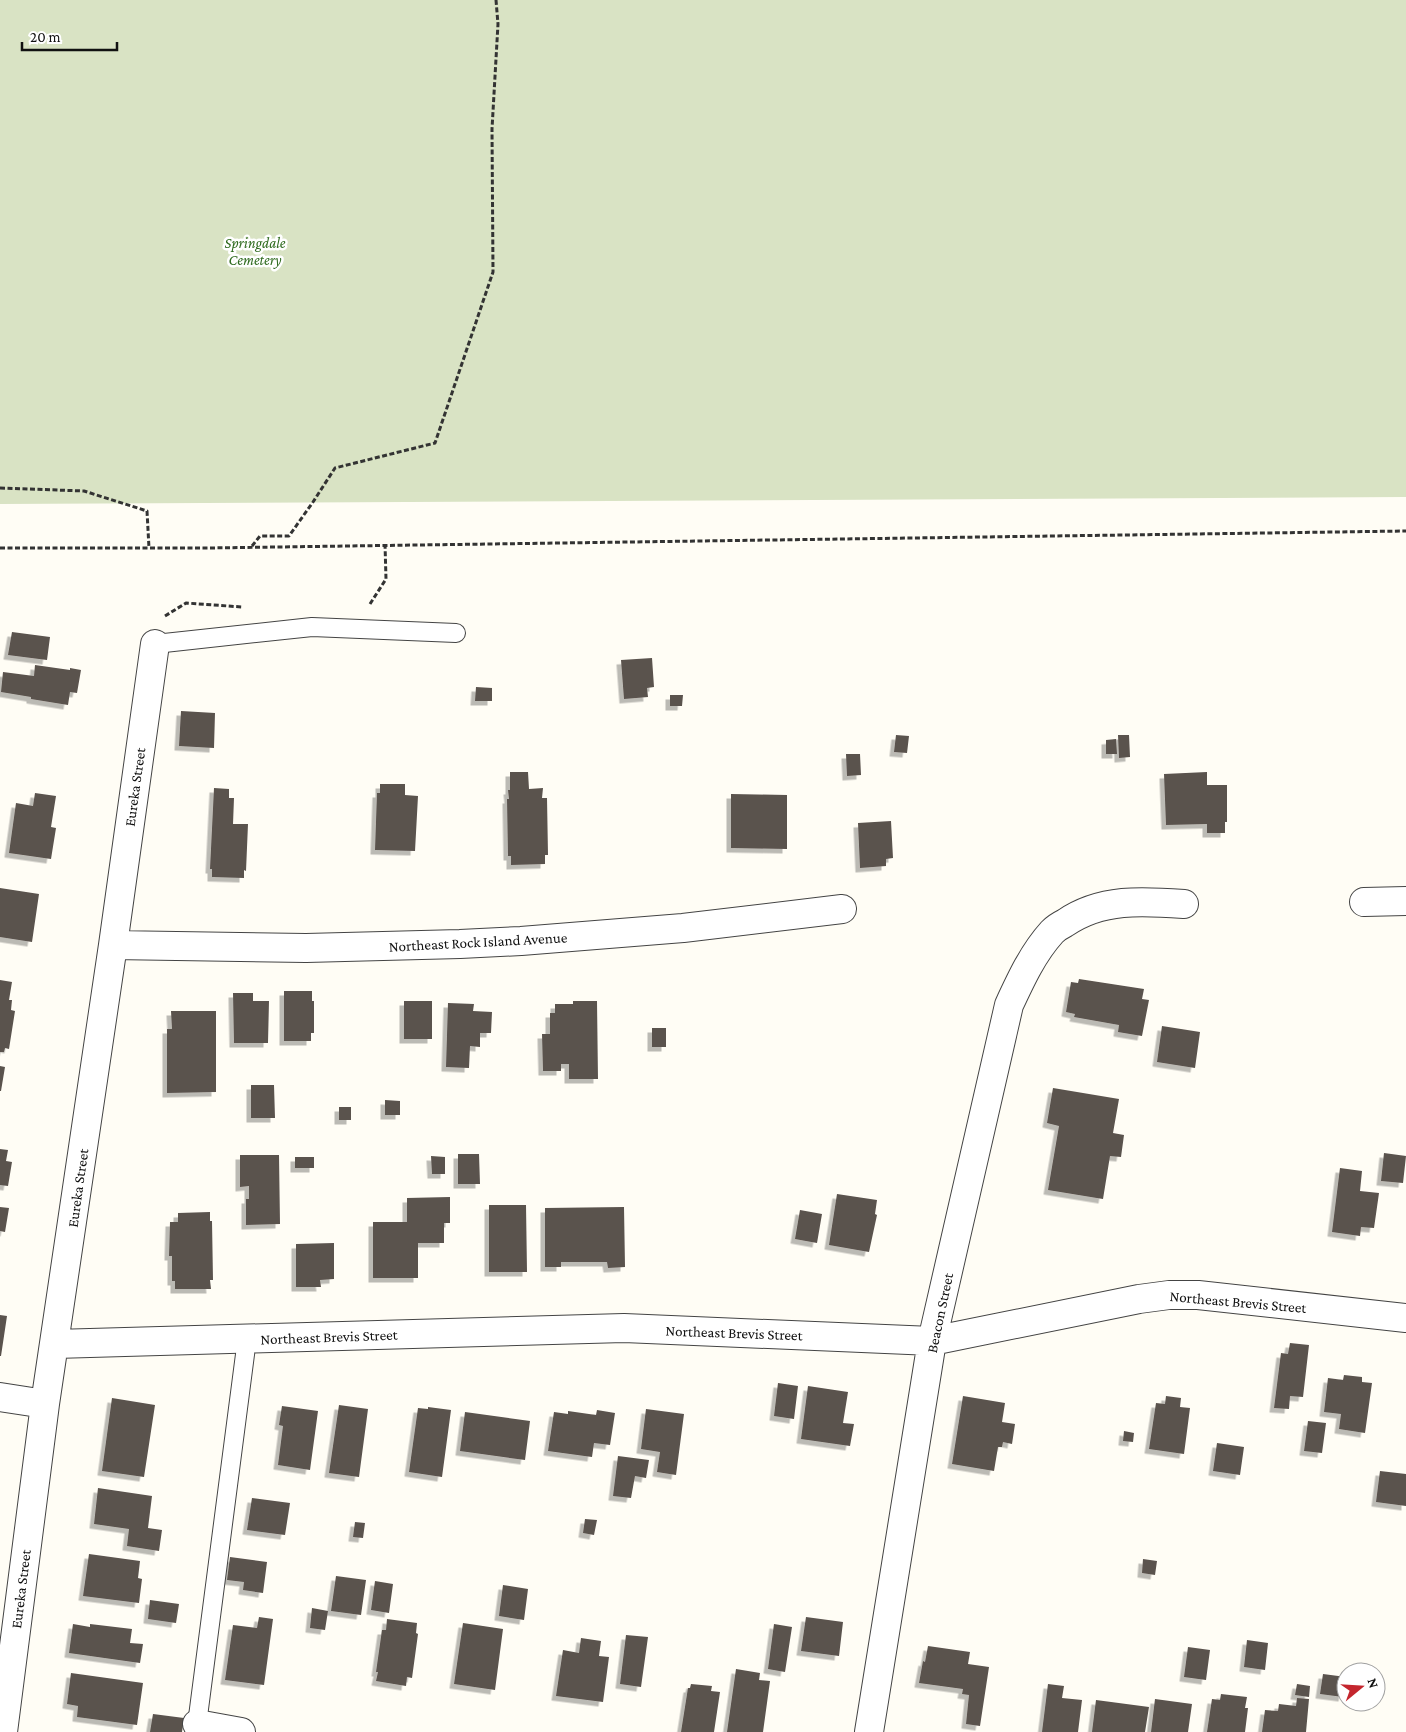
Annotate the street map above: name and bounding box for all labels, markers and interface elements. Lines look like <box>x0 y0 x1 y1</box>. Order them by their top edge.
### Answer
scale bar <box>22 20 118 52</box>
text: 20 m <box>30 29 61 45</box>
park label: Springdale Cemetery <box>224 235 286 269</box>
street label: Eureka Street <box>122 745 149 828</box>
street label: Northeast Rock Island Avenue <box>388 929 568 955</box>
street label: Eureka Street <box>65 1146 92 1229</box>
street label: Beacon Street <box>924 1271 956 1354</box>
street label: Northeast Brevis Street <box>1169 1288 1308 1316</box>
street label: Northeast Brevis Street <box>665 1323 804 1343</box>
street label: Northeast Brevis Street <box>260 1327 399 1347</box>
street label: Eureka Street <box>8 1548 34 1629</box>
north arrow <box>1336 1662 1386 1712</box>
text: N <box>1364 1676 1383 1690</box>

